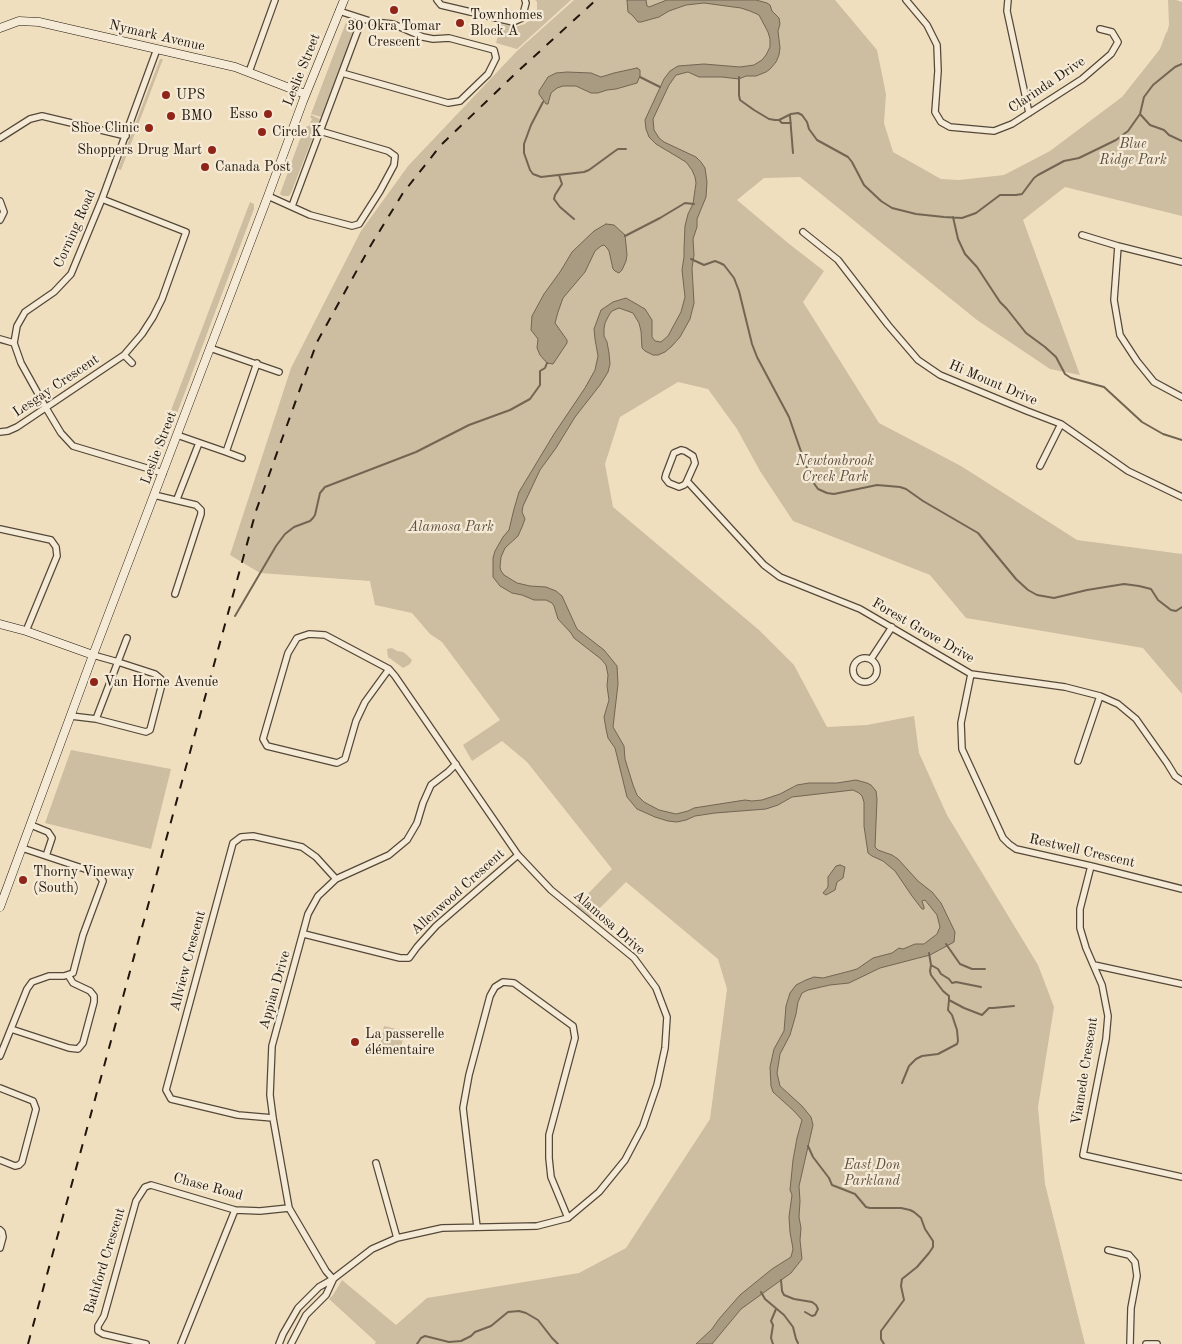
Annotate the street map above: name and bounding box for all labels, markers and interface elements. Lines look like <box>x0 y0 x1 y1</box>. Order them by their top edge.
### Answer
marker: 30 Okra Tomar Crescent <box>388 4 400 16</box>
place label: Townhomes Block A <box>470 7 542 40</box>
street label: Nymark Avenue <box>108 17 206 55</box>
marker: Townhomes Block A <box>454 17 466 29</box>
place label: 30 Okra Tomar Crescent <box>347 18 441 50</box>
street label: Leslie Street <box>280 31 324 109</box>
street label: Clarinda Drive <box>1005 53 1089 117</box>
place label: UPS <box>176 87 205 103</box>
marker: UPS <box>160 89 172 101</box>
place label: Esso <box>229 106 258 122</box>
place label: BMO <box>181 108 212 124</box>
marker: Esso <box>262 108 274 120</box>
marker: BMO <box>165 110 177 122</box>
place label: Shoe Clinic <box>71 120 139 136</box>
marker: Shoe Clinic <box>143 122 155 134</box>
place label: Circle K <box>272 124 322 140</box>
marker: Circle K <box>256 126 268 138</box>
park label: Blue Ridge Park <box>1099 136 1167 168</box>
place label: Shoppers Drug Mart <box>77 142 202 158</box>
marker: Shoppers Drug Mart <box>206 144 218 156</box>
place label: Canada Post <box>215 159 291 175</box>
marker: Canada Post <box>199 161 211 173</box>
street label: Corning Road <box>50 187 100 271</box>
street label: Lesgay Crescent <box>10 351 102 421</box>
street label: Hi Mount Drive <box>946 357 1040 409</box>
street label: Leslie Street <box>137 409 181 487</box>
park label: Newtonbrook Creek Park <box>796 453 874 486</box>
park label: Alamosa Park <box>408 519 494 535</box>
street label: Forest Grove Drive <box>869 595 977 667</box>
place label: Van Horne Avenue <box>104 674 218 690</box>
marker: Van Horne Avenue <box>88 676 100 688</box>
street label: Restwell Crescent <box>1027 831 1137 871</box>
street label: Allenwood Crescent <box>408 846 508 938</box>
place label: Thorny Vineway (South) <box>33 864 135 896</box>
marker: Thorny Vineway (South) <box>17 874 29 886</box>
street label: Alamosa Drive <box>570 887 648 959</box>
street label: Allview Crescent <box>167 909 209 1013</box>
street label: Appian Drive <box>256 949 294 1031</box>
street label: Viamede Crescent <box>1068 1016 1102 1126</box>
place label: La passerelle élémentaire <box>365 1026 444 1058</box>
marker: La passerelle élémentaire <box>349 1036 361 1048</box>
park label: East Don Parkland <box>844 1157 900 1190</box>
street label: Chase Road <box>171 1170 245 1204</box>
street label: Bathford Crescent <box>81 1206 129 1316</box>

